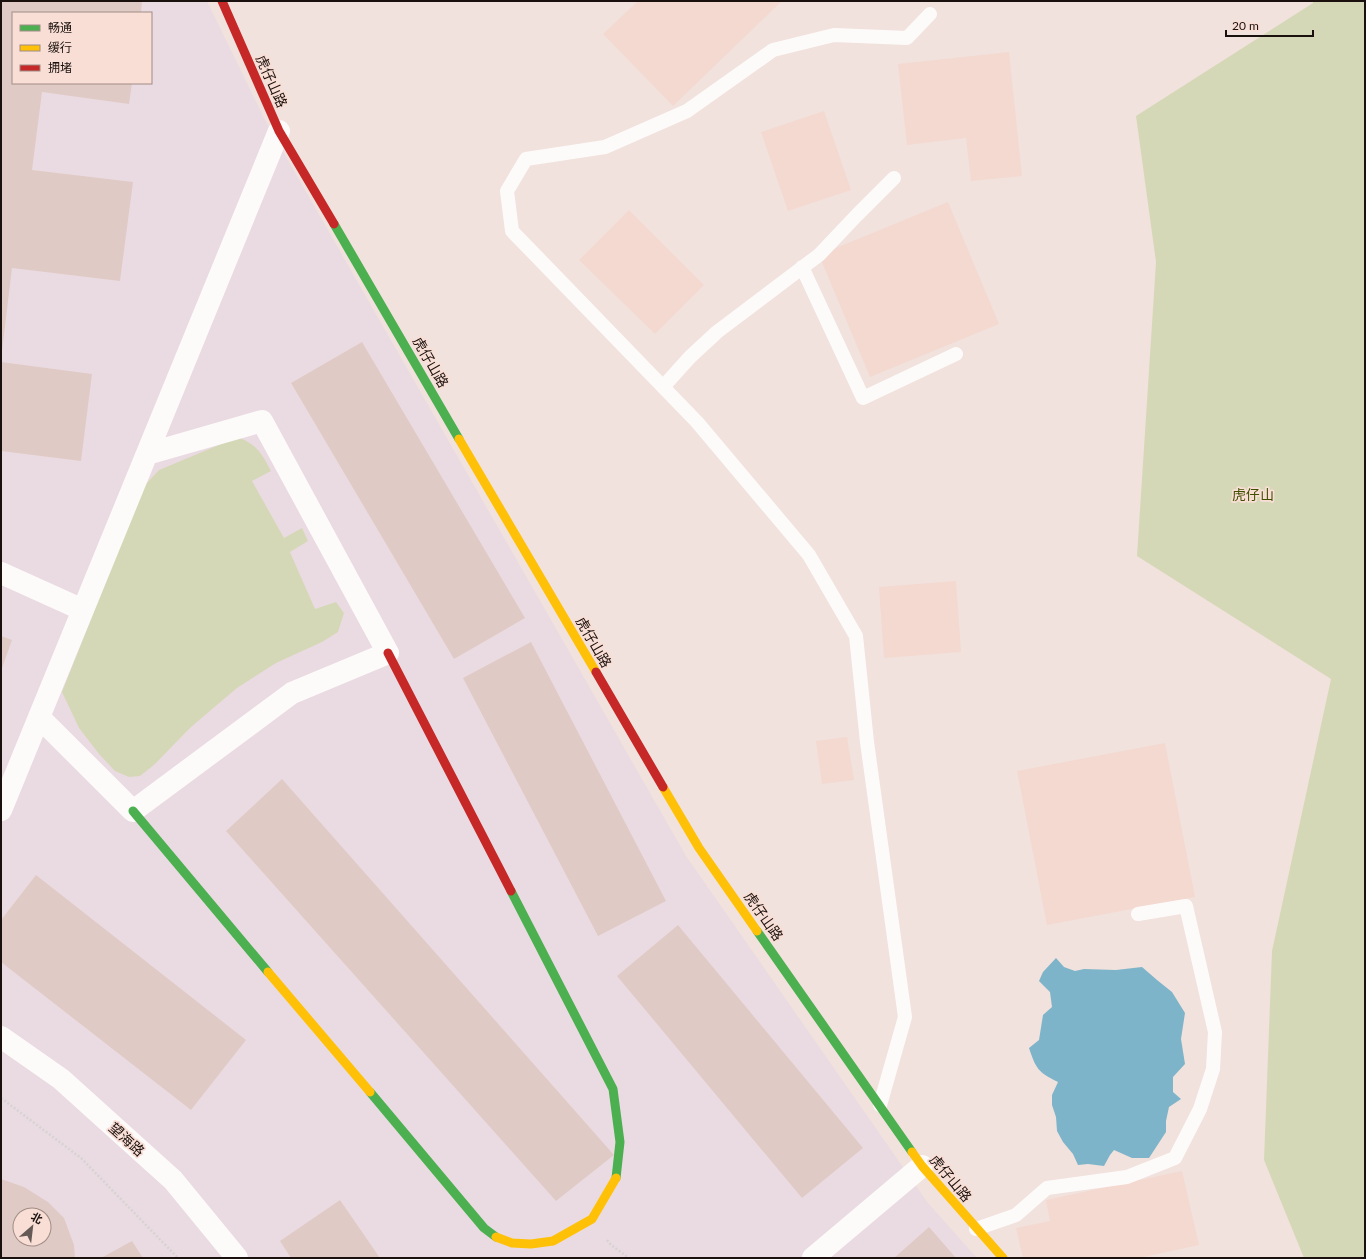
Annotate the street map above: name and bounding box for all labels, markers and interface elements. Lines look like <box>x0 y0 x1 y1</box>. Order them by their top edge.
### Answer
legend <box>12 12 152 84</box>
scale bar <box>1226 12 1313 38</box>
text: 20 m <box>1232 18 1259 33</box>
text: 畅通 <box>48 20 72 35</box>
text: 缓行 <box>48 40 72 55</box>
street label: 虎仔山路 <box>253 52 291 110</box>
text: 拥堵 <box>48 60 72 75</box>
street label: 虎仔山路 <box>410 334 452 390</box>
park label: 虎仔山 <box>1232 486 1274 503</box>
street label: 虎仔山路 <box>573 614 615 670</box>
street label: 虎仔山路 <box>741 888 787 944</box>
street label: 望海路 <box>106 1119 148 1159</box>
street label: 虎仔山路 <box>926 1151 976 1205</box>
north arrow <box>12 1207 52 1247</box>
text: 北 <box>29 1209 45 1226</box>

